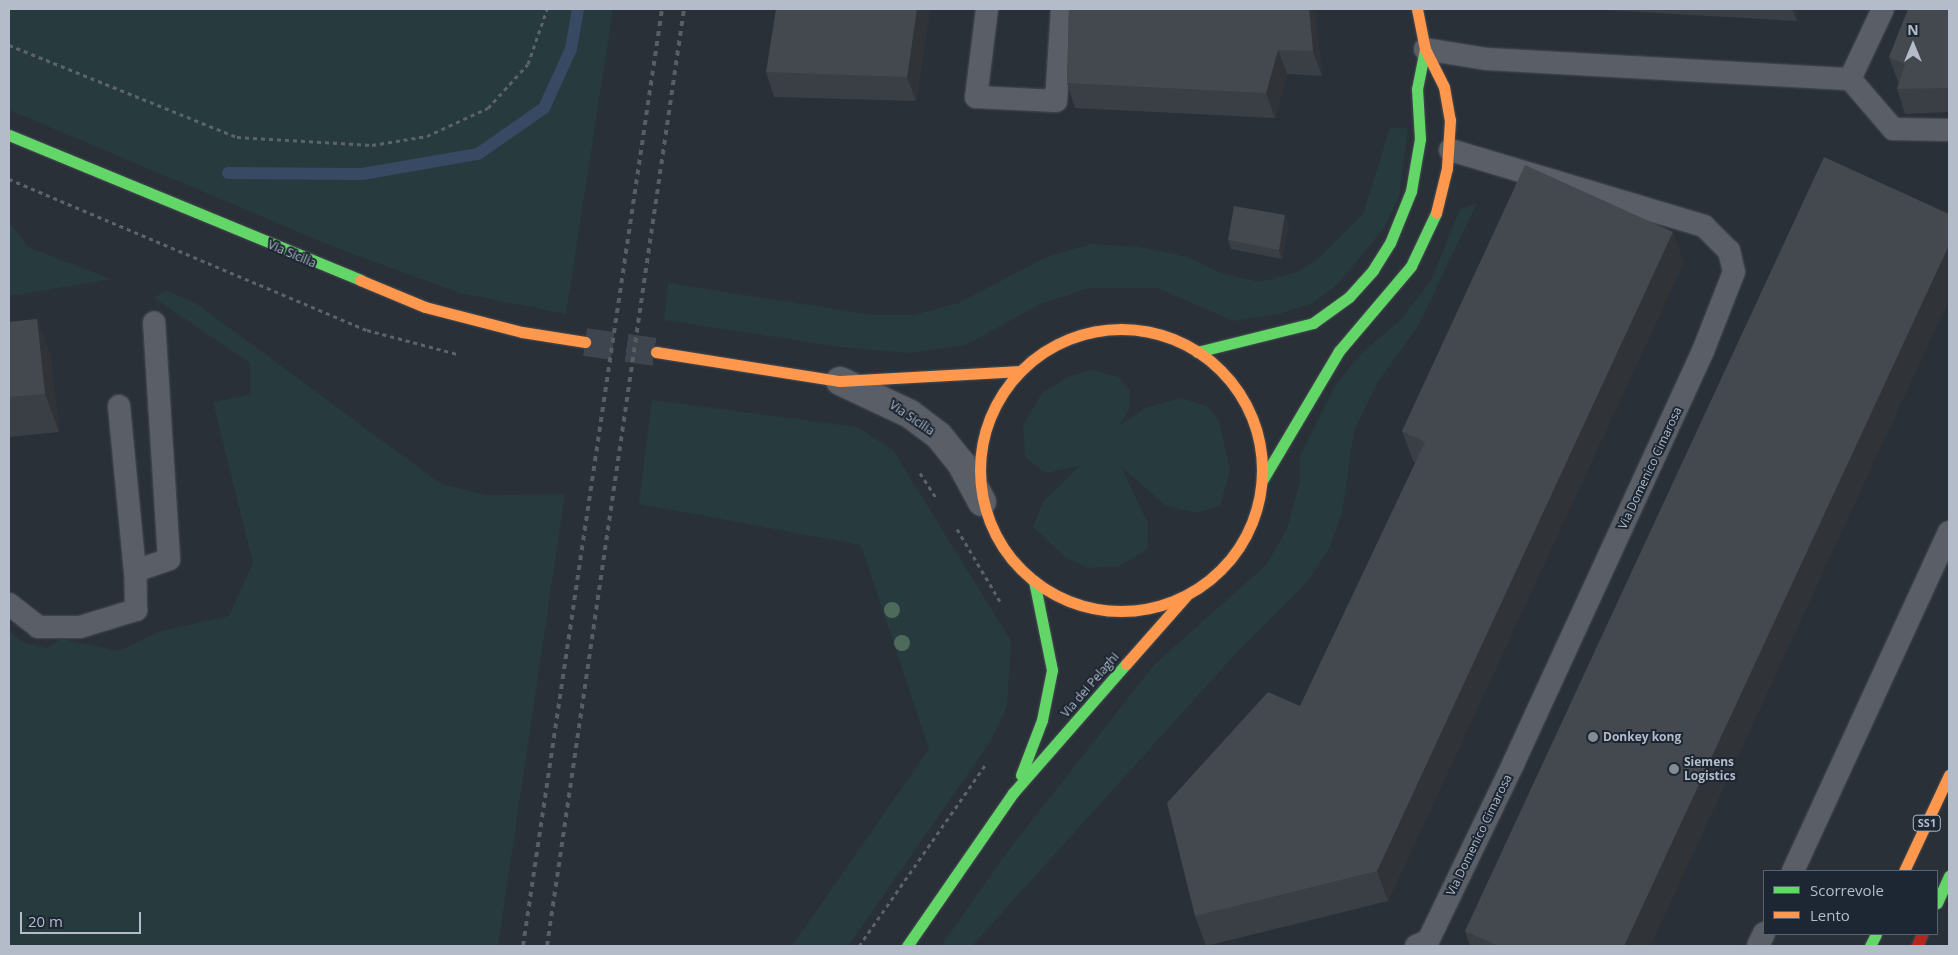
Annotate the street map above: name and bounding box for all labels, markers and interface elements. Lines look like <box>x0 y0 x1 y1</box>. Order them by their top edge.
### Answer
north arrow <box>1888 20 1938 70</box>
text: N <box>1907 20 1919 39</box>
street label: Via Sicilia <box>266 237 318 271</box>
street label: Via Sicilia <box>887 398 937 438</box>
street label: Via Domenico Cimarosa <box>1615 405 1685 531</box>
street label: Via dei Pelaghi <box>1058 650 1122 720</box>
place label: Donkey kong <box>1603 730 1681 744</box>
marker: Donkey kong <box>1587 731 1599 743</box>
place label: Siemens Logistics <box>1684 755 1736 783</box>
marker: Siemens Logistics <box>1668 763 1680 775</box>
street label: Via Domenico Cimarosa <box>1443 772 1515 898</box>
road number: SS1 <box>1912 814 1942 831</box>
legend <box>1763 870 1938 935</box>
text: Scorrevole <box>1810 880 1884 900</box>
scale bar <box>22 902 144 934</box>
text: Lento <box>1810 905 1850 925</box>
text: 20 m <box>28 911 63 931</box>

